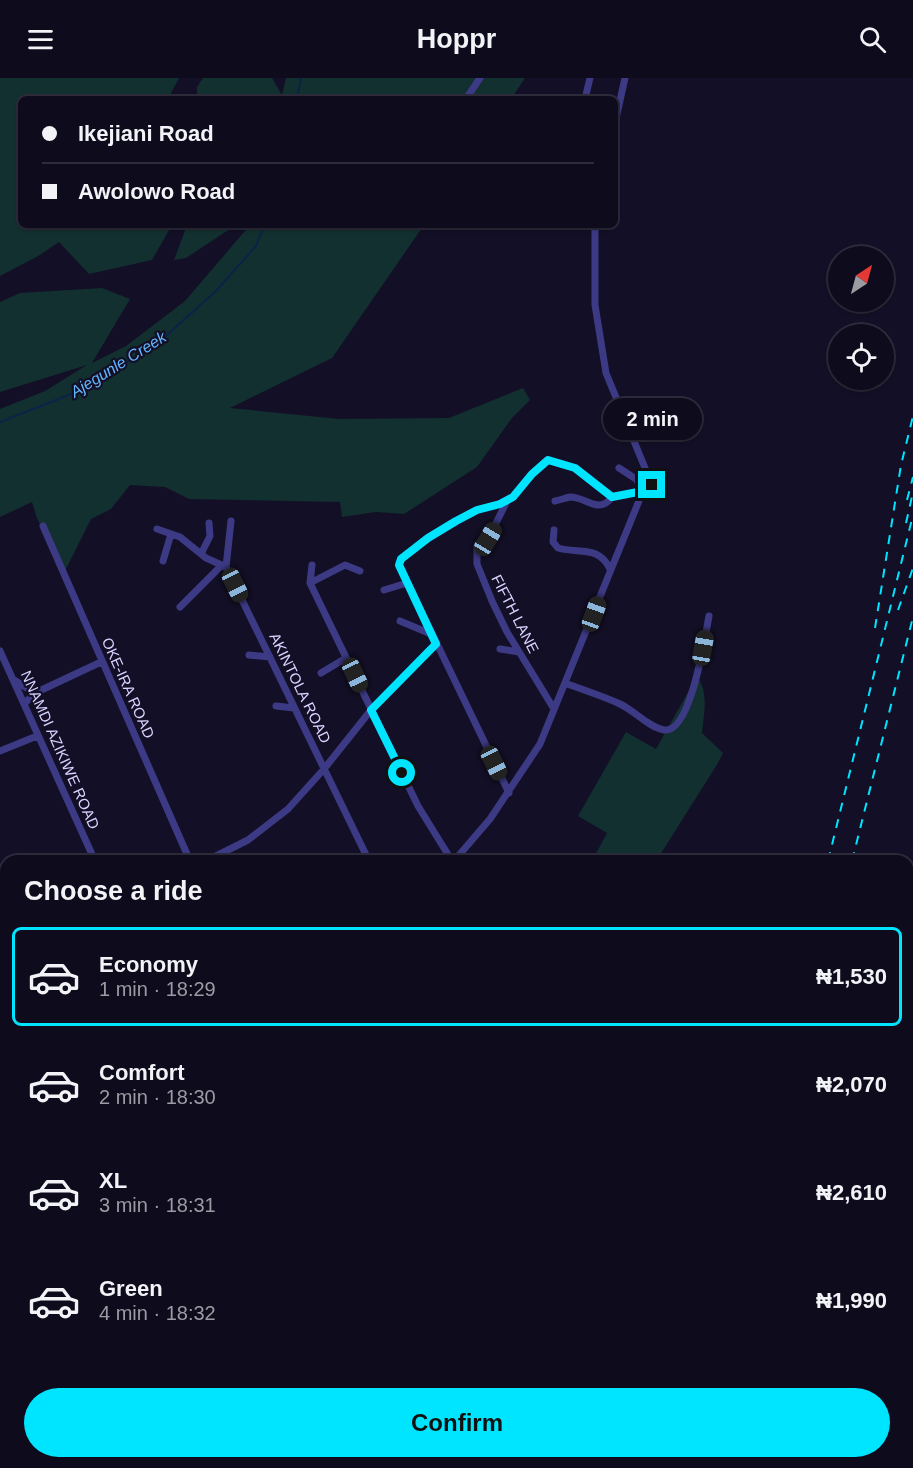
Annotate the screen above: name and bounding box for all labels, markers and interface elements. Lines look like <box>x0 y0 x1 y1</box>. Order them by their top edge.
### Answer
icon: menu <box>24 23 57 56</box>
icon: search <box>856 23 889 56</box>
text: Hoppr <box>417 24 496 54</box>
text: Ikejiani Road <box>78 121 214 146</box>
text: Awolowo Road <box>78 179 235 204</box>
north arrow <box>828 246 894 312</box>
map controls <box>828 246 894 390</box>
button: locate <box>828 324 894 390</box>
water label: Ajegunle Creek <box>67 328 170 401</box>
callout: 2 min <box>602 398 702 440</box>
text: 2 min <box>626 408 679 430</box>
route end <box>638 471 665 498</box>
car <box>471 519 505 559</box>
car <box>219 565 251 605</box>
street label: FIFTH LANE <box>488 572 543 656</box>
car <box>579 594 609 634</box>
car <box>691 629 715 667</box>
street label: AKINTOLA ROAD <box>266 630 335 746</box>
street label: OKE-IRA ROAD <box>99 635 158 741</box>
car <box>339 655 371 695</box>
street label: NNAMDI AZIKIWE ROAD <box>18 668 103 832</box>
car <box>478 743 510 783</box>
route start <box>388 759 415 786</box>
text: Choose a ride <box>24 876 203 906</box>
icon: car <box>27 950 81 1004</box>
text: Economy <box>99 952 198 977</box>
text: ₦1,530 <box>816 964 887 989</box>
text: 1 min · 18:29 <box>99 978 216 1000</box>
icon: car <box>27 1058 81 1112</box>
text: Comfort <box>99 1060 185 1085</box>
text: ₦2,070 <box>816 1072 887 1097</box>
text: 2 min · 18:30 <box>99 1086 216 1108</box>
icon: car <box>27 1166 81 1220</box>
text: XL <box>99 1168 127 1193</box>
text: ₦2,610 <box>816 1180 887 1205</box>
text: 3 min · 18:31 <box>99 1194 216 1216</box>
icon: car <box>27 1274 81 1328</box>
text: Green <box>99 1276 163 1301</box>
text: ₦1,990 <box>816 1288 887 1313</box>
text: 4 min · 18:32 <box>99 1302 216 1324</box>
button: Confirm <box>24 1388 890 1457</box>

